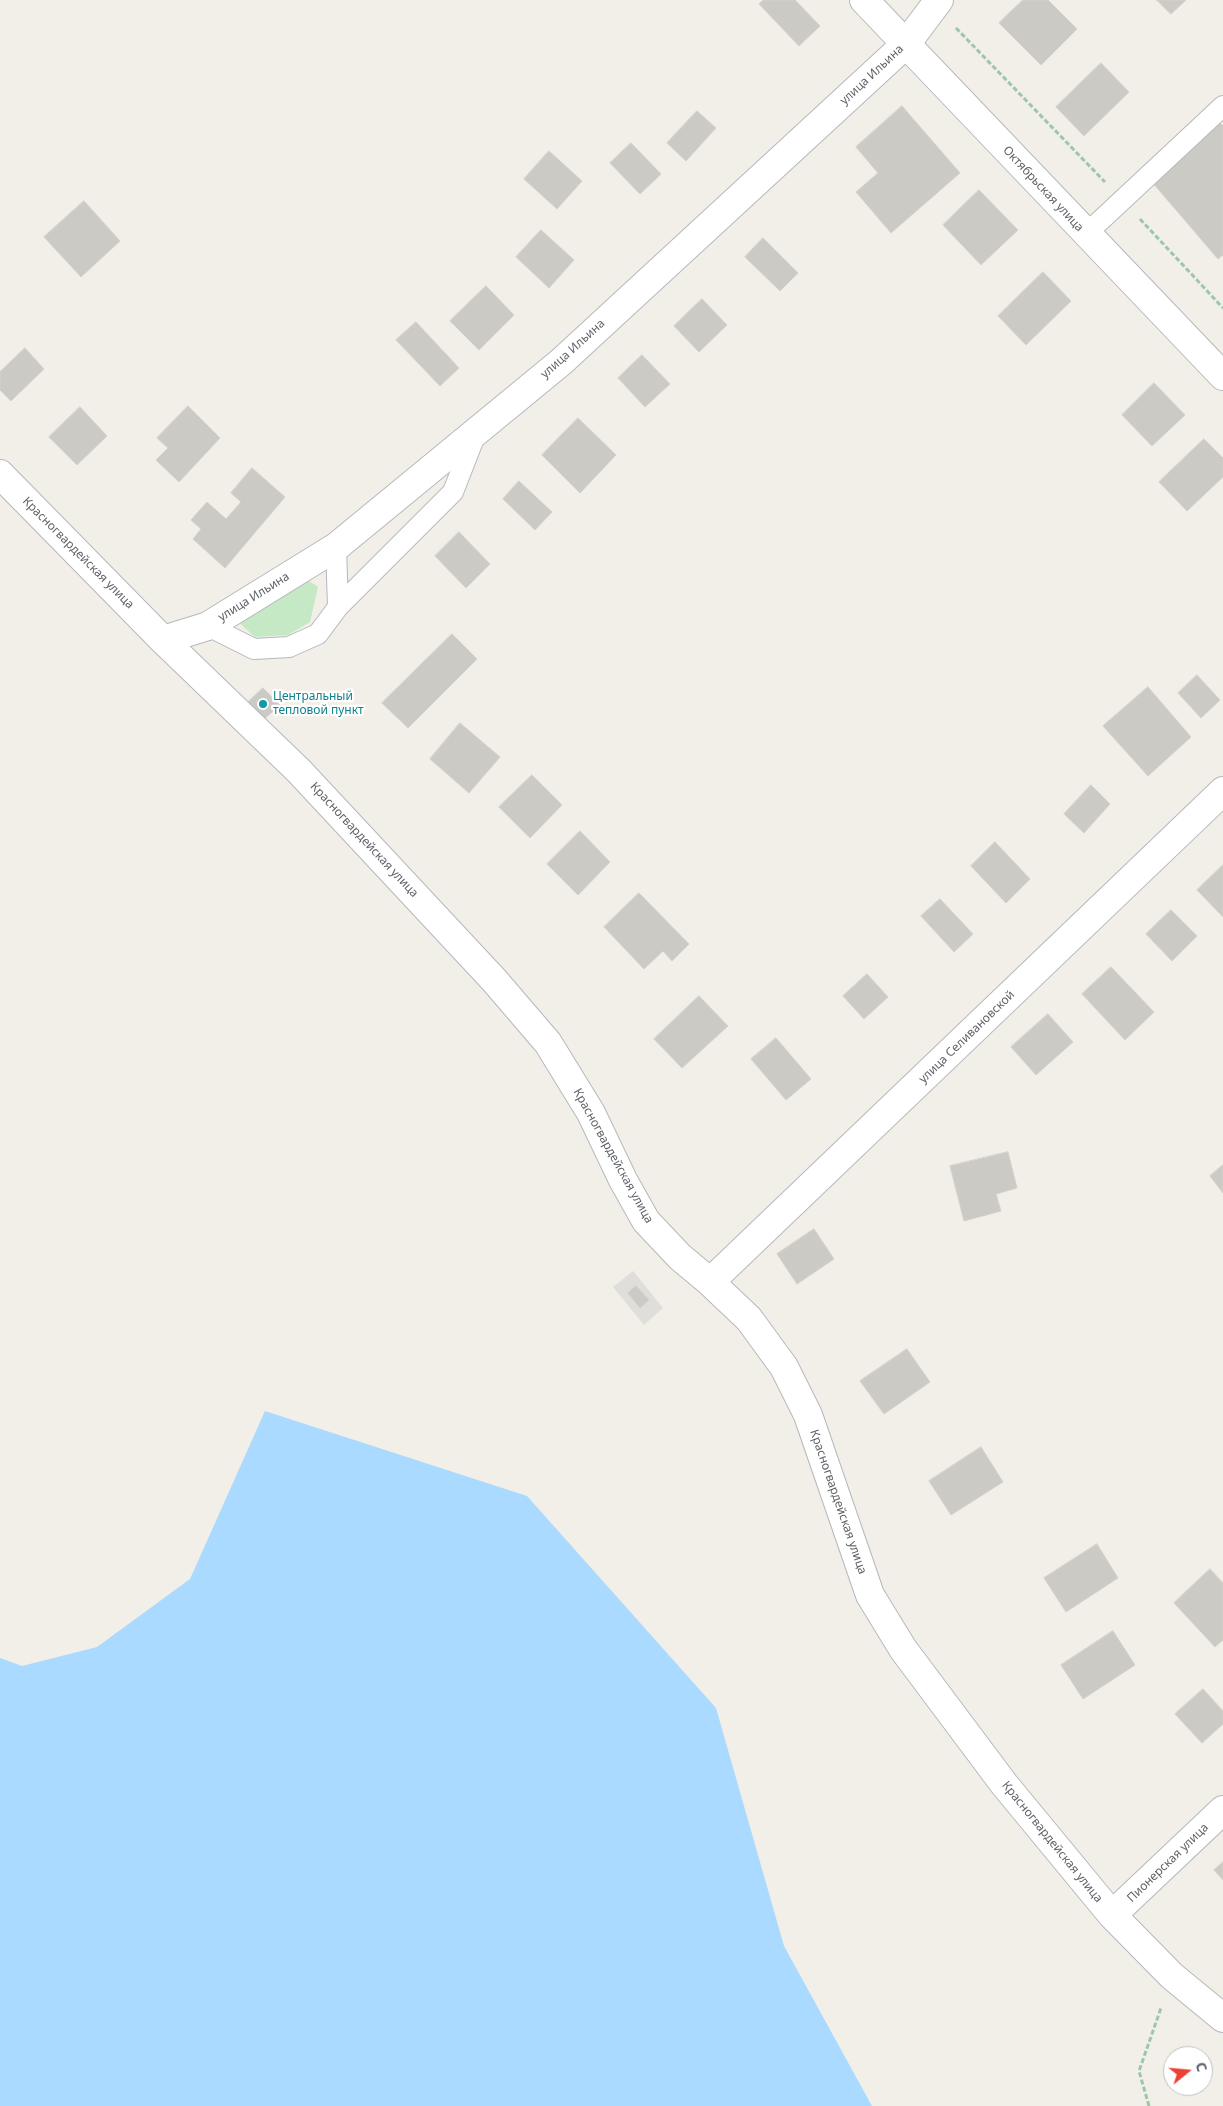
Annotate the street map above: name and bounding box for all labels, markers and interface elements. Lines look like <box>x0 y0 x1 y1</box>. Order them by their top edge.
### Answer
street label: улица Ильина <box>837 42 907 108</box>
street label: Октябрьская улица <box>1000 143 1086 235</box>
street label: улица Ильина <box>538 316 608 382</box>
street label: Красногвардейская улица <box>19 494 137 612</box>
street label: улица Ильина <box>216 569 292 625</box>
place label: Центральный тепловой пункт <box>273 690 364 718</box>
marker: Центральный тепловой пункт <box>257 698 269 710</box>
street label: Красногвардейская улица <box>307 780 421 900</box>
street label: улица Селивановской <box>916 988 1018 1086</box>
street label: Красногвардейская улица <box>570 1086 656 1226</box>
street label: Красногвардейская улица <box>806 1428 870 1576</box>
street label: Красногвардейская улица <box>999 1778 1105 1906</box>
street label: Пионерская улица <box>1124 1821 1212 1905</box>
north arrow <box>1163 2046 1213 2096</box>
text: С <box>1191 2060 1212 2074</box>

